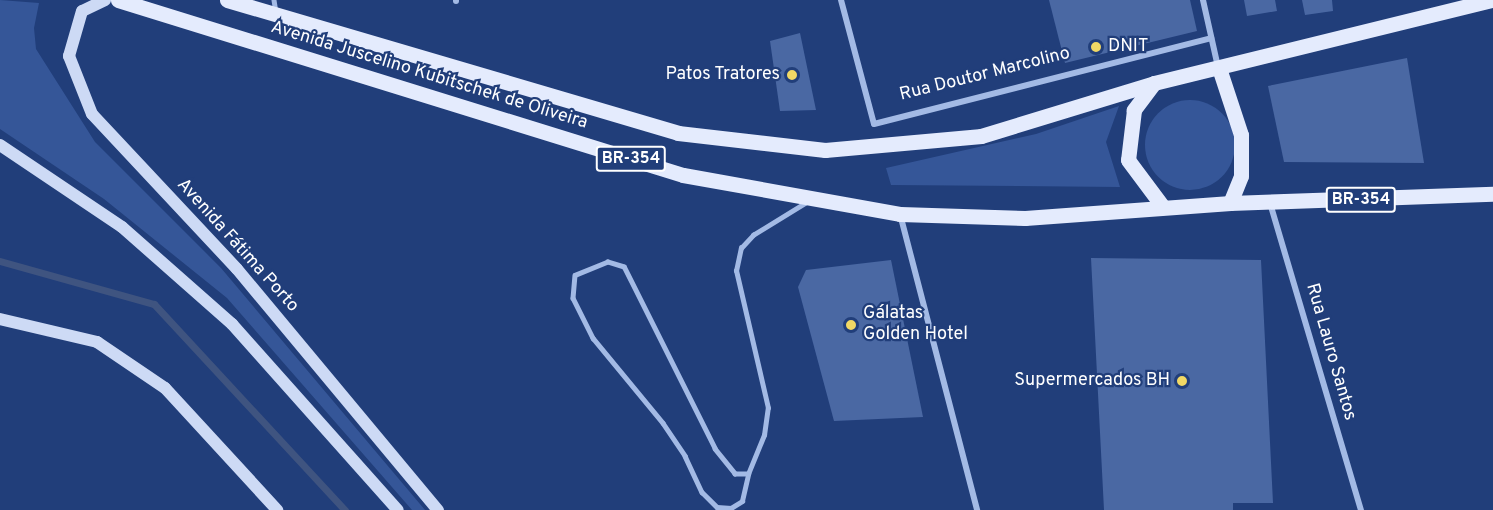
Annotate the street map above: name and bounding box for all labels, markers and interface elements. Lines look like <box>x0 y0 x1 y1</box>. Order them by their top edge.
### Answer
street label: Avenida Juscelino Kubitschek de Oliveira <box>268 17 590 135</box>
place label: DNIT <box>1108 36 1148 58</box>
marker: DNIT <box>1089 40 1103 54</box>
street label: Rua Doutor Marcolino <box>898 43 1072 107</box>
place label: Patos Tratores <box>665 64 780 86</box>
marker: Patos Tratores <box>785 68 799 82</box>
road number: BR-354 <box>595 146 667 172</box>
street label: Avenida Fátima Porto <box>171 175 303 317</box>
road number: BR-354 <box>1325 187 1397 213</box>
street label: Rua Lauro Santos <box>1300 281 1360 423</box>
place label: Gálatas Golden Hotel <box>863 304 968 346</box>
marker: Gálatas Golden Hotel <box>844 318 858 332</box>
place label: Supermercados BH <box>1014 370 1170 392</box>
marker: Supermercados BH <box>1175 374 1189 388</box>

